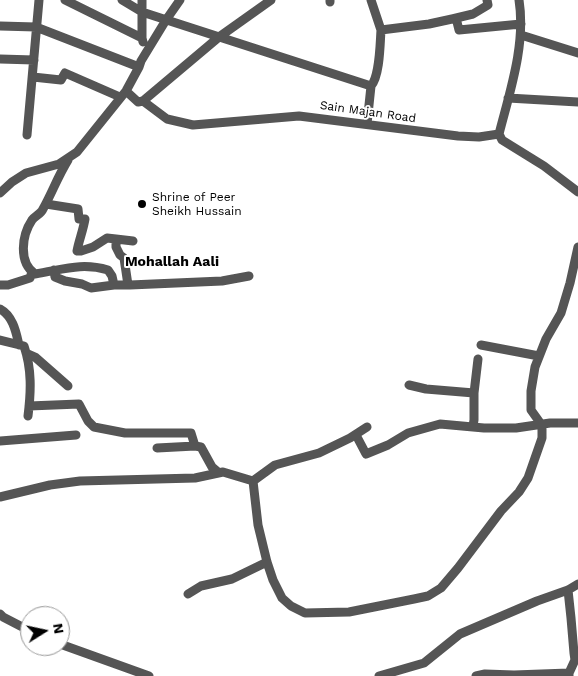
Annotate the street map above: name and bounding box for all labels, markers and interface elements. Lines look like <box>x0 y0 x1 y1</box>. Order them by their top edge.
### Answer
street label: Sain Majan Road <box>319 98 417 126</box>
place label: Shrine of Peer Sheikh Hussain <box>152 190 242 218</box>
marker: Shrine of Peer Sheikh Hussain <box>136 198 148 210</box>
district label: Mohallah Aali <box>125 254 219 270</box>
north arrow <box>20 606 70 656</box>
text: N <box>50 622 68 635</box>

